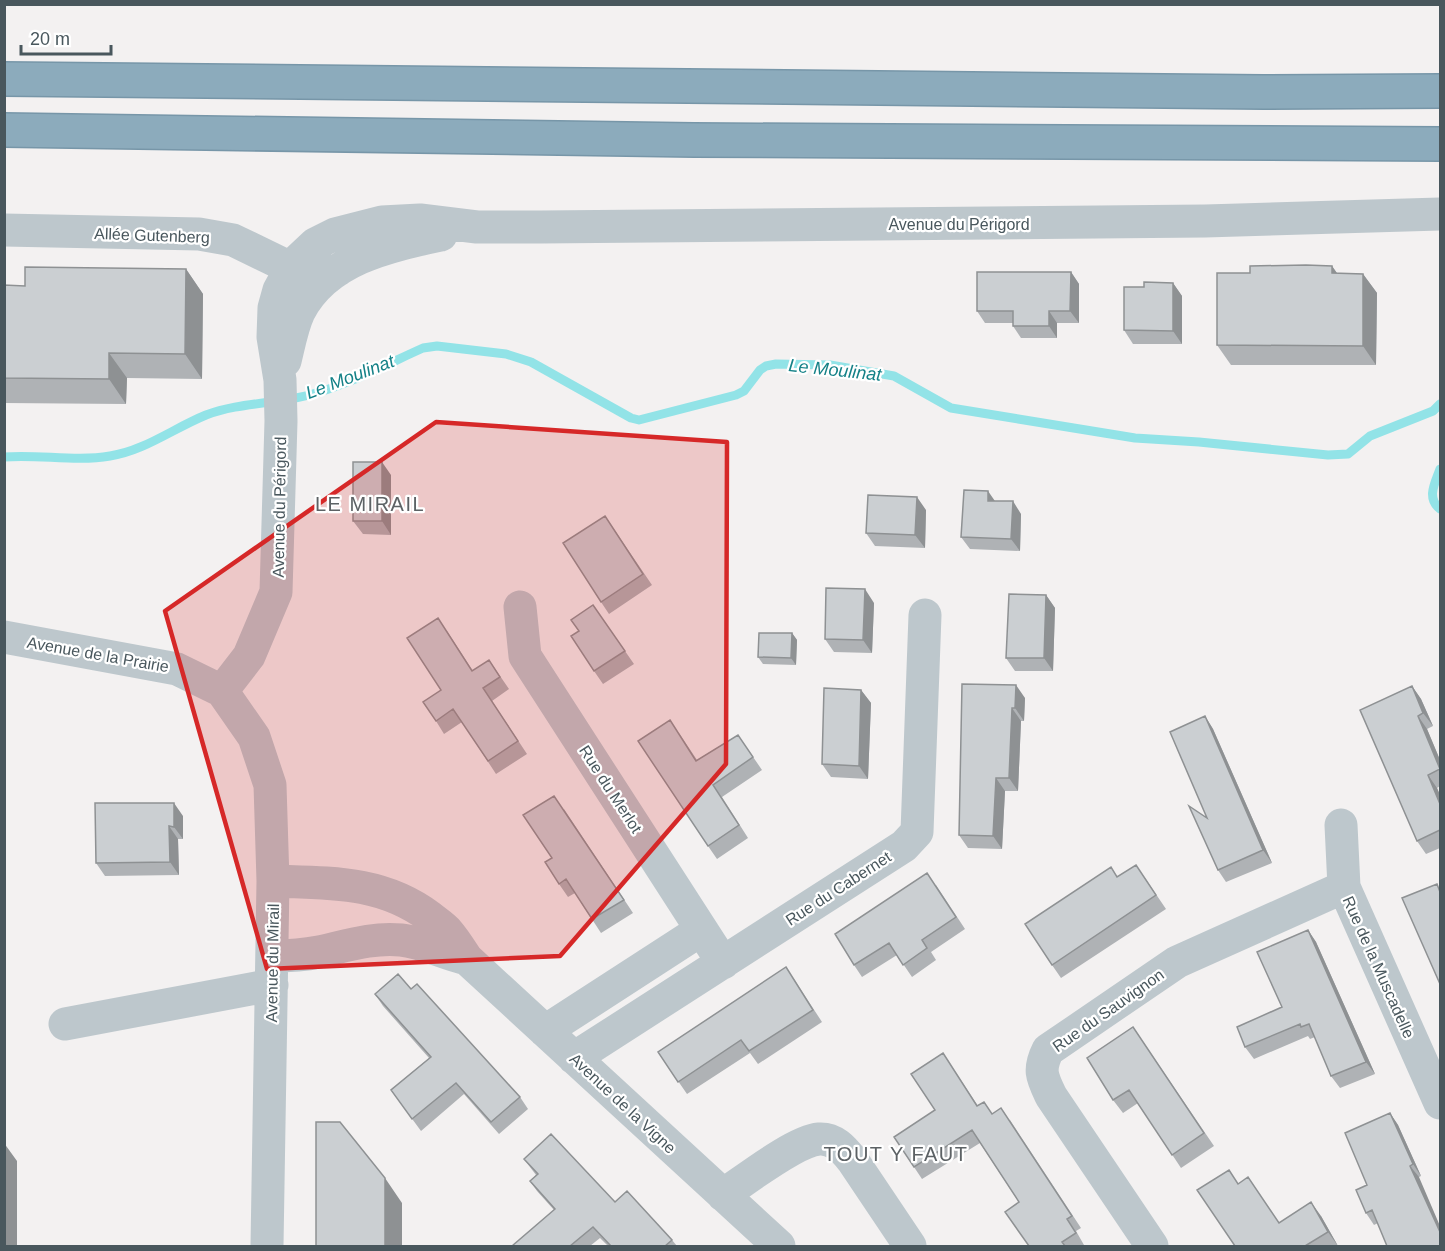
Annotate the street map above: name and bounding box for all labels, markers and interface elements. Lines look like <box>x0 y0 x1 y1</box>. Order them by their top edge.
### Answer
scale bar <box>21 18 111 56</box>
text: 20 m <box>30 29 70 49</box>
street label: Avenue du Périgord <box>888 216 1030 233</box>
street label: Allée Gutenberg <box>94 225 210 246</box>
water label: Le Moulinat <box>303 351 398 403</box>
water label: Le Moulinat <box>788 355 883 385</box>
street label: Avenue du Périgord <box>270 436 289 578</box>
district label: LE MIRAIL <box>315 493 425 515</box>
street label: Avenue de la Prairie <box>26 634 170 675</box>
street label: Rue du Merlot <box>576 742 645 837</box>
street label: Rue du Cabernet <box>783 848 894 929</box>
street label: Rue de la Muscadelle <box>1339 893 1418 1041</box>
street label: Avenue du Mirail <box>263 903 282 1023</box>
street label: Rue du Sauvignon <box>1049 966 1167 1055</box>
street label: Avenue de la Vigne <box>566 1050 679 1157</box>
district label: TOUT Y FAUT <box>823 1143 969 1165</box>

